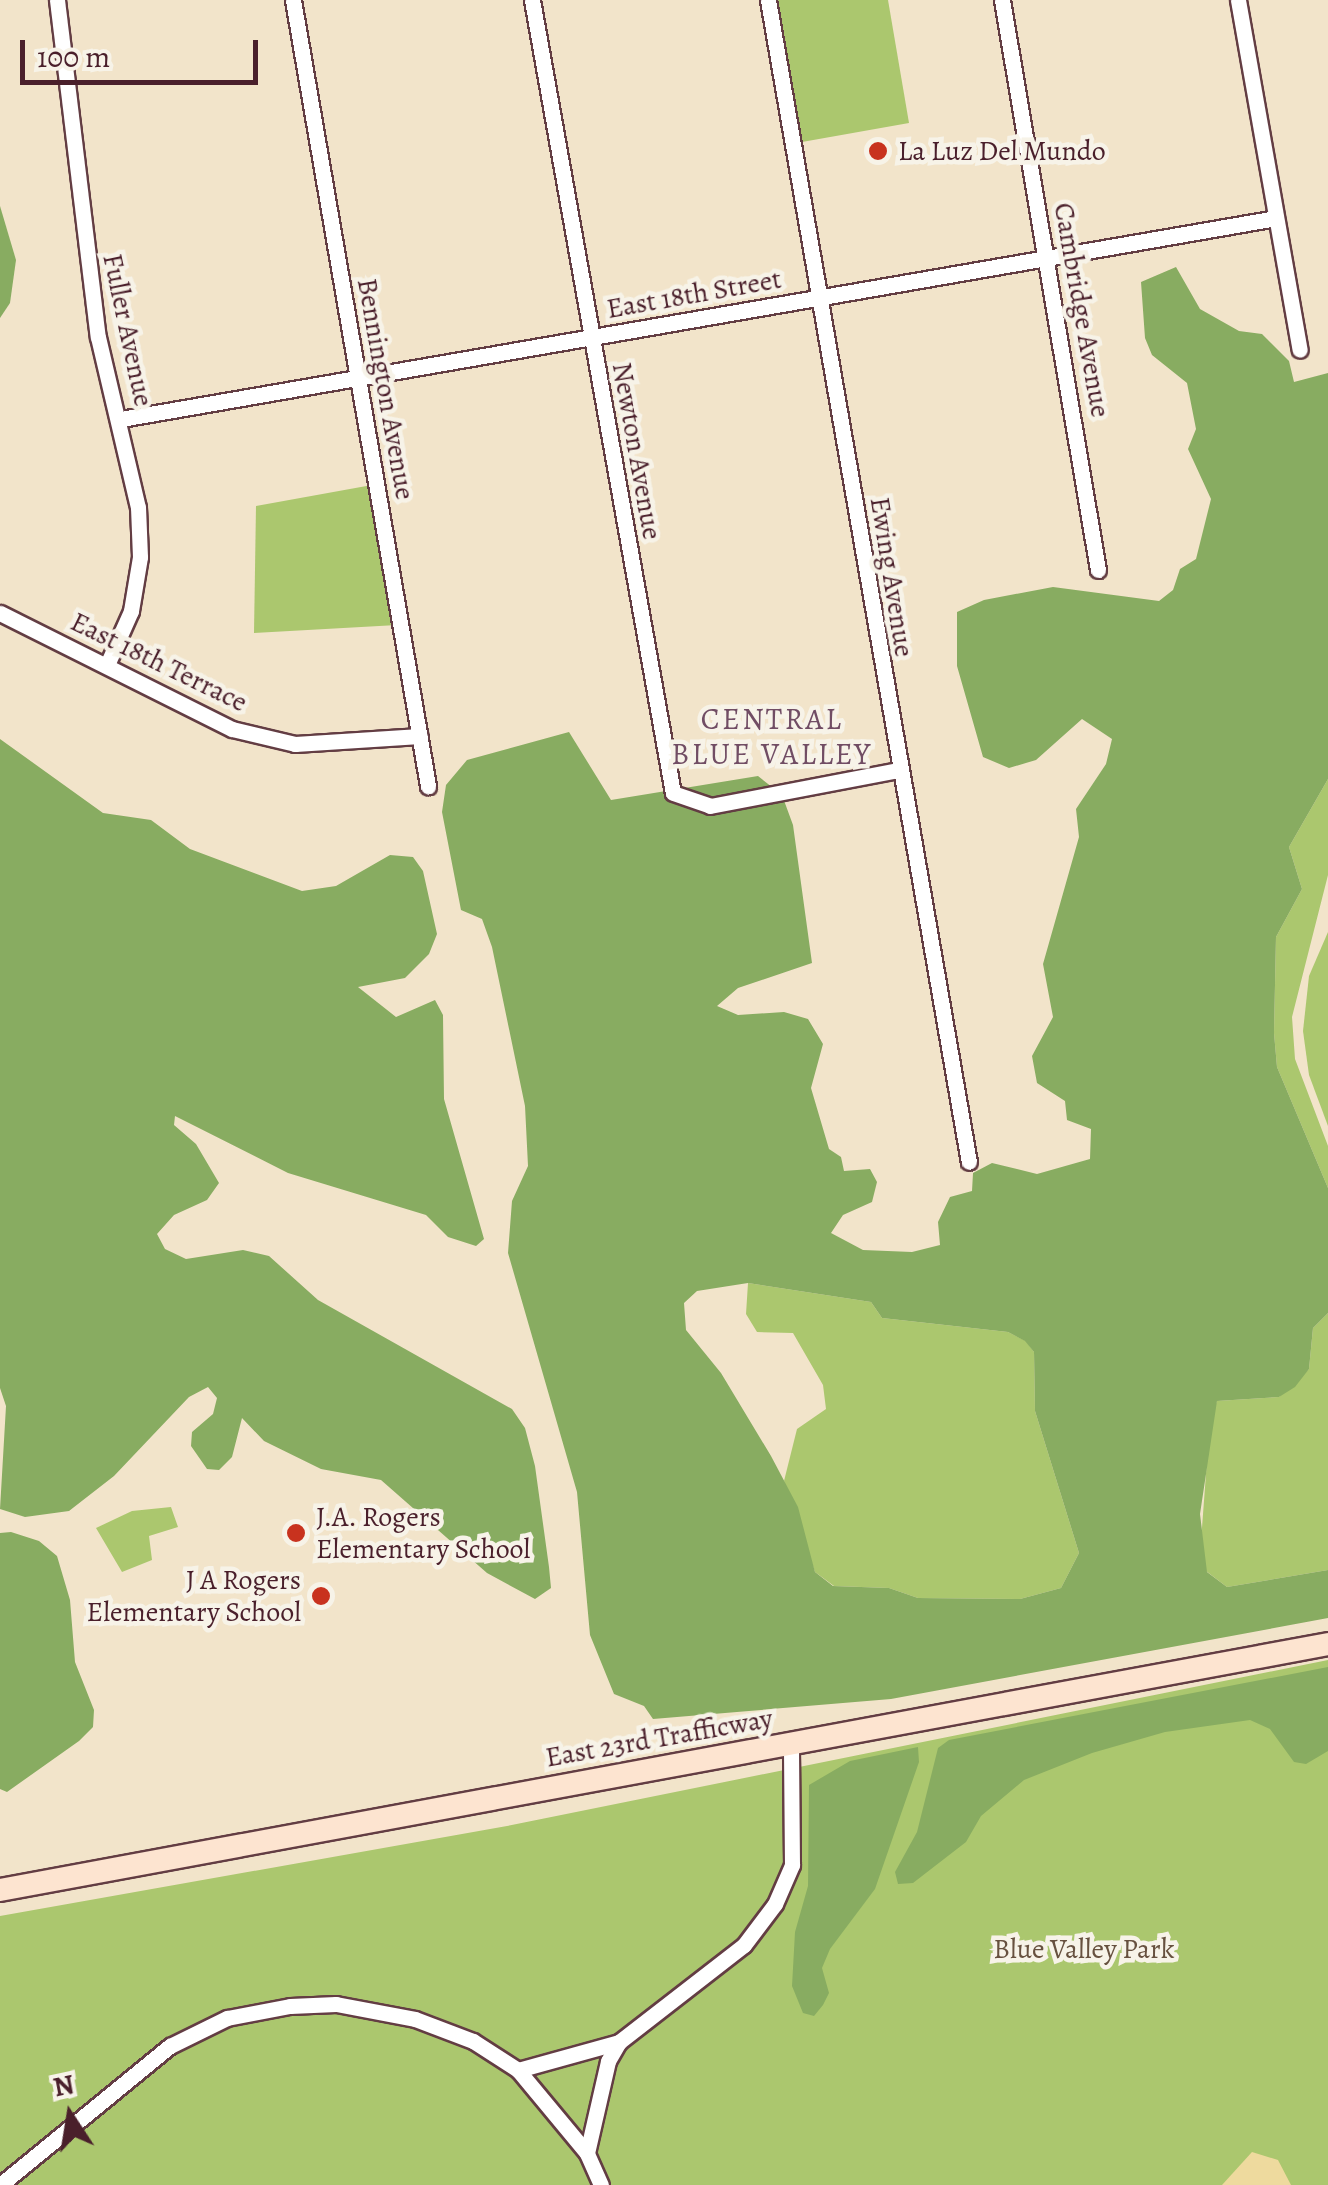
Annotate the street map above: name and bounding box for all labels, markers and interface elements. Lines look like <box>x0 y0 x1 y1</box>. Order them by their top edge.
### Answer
scale bar <box>25 20 262 82</box>
text: 100 m <box>37 37 110 77</box>
place label: La Luz Del Mundo <box>898 134 1106 168</box>
marker: La Luz Del Mundo <box>867 140 889 162</box>
street label: Cambridge Avenue <box>1047 200 1117 420</box>
street label: Fuller Avenue <box>95 251 161 409</box>
street label: East 18th Street <box>604 262 784 326</box>
street label: Bennington Avenue <box>350 276 422 502</box>
street label: Newton Avenue <box>605 360 669 542</box>
street label: Ewing Avenue <box>863 495 921 659</box>
street label: East 18th Terrace <box>65 605 253 719</box>
district label: CENTRAL BLUE VALLEY <box>671 701 873 772</box>
place label: J.A. Rogers Elementary School <box>316 1500 530 1566</box>
marker: J.A. Rogers Elementary School <box>285 1522 307 1544</box>
place label: J A Rogers Elementary School <box>87 1563 301 1629</box>
marker: J A Rogers Elementary School <box>310 1585 332 1607</box>
street label: East 23rd Trafficway <box>543 1701 775 1775</box>
park label: Blue Valley Park <box>993 1932 1175 1966</box>
north arrow <box>20 2065 120 2165</box>
text: N <box>50 2065 78 2106</box>

